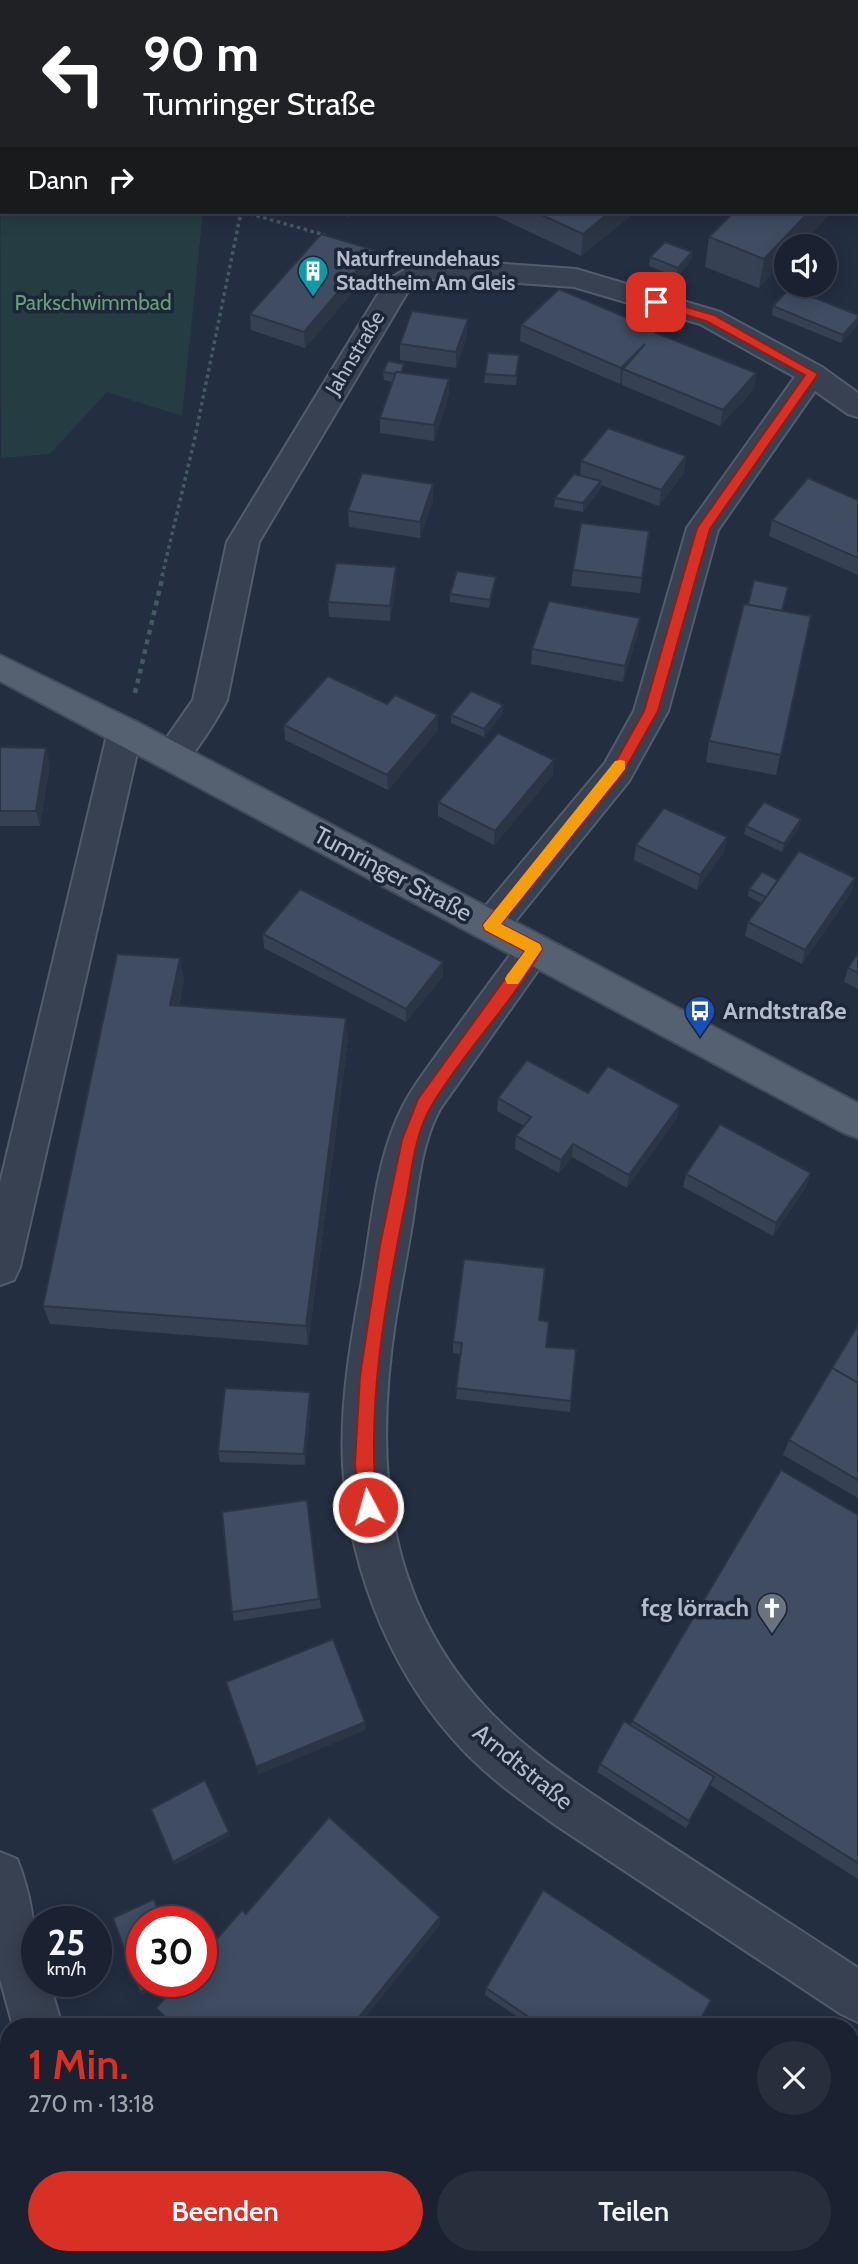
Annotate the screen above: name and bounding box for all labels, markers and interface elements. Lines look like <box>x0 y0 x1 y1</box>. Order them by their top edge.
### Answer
text: 90 m <box>143 24 259 83</box>
icon: left <box>28 28 119 119</box>
text: Tumringer Straße <box>143 84 375 123</box>
icon: right <box>102 161 140 199</box>
text: Dann <box>28 164 88 196</box>
map controls <box>774 234 837 297</box>
button: sound <box>774 234 837 297</box>
place label: Naturfreundehaus Stadtheim Am Gleis <box>336 246 515 295</box>
building icon: Naturfreundehaus Stadtheim Am Gleis <box>296 254 330 298</box>
pin <box>626 272 686 332</box>
icon: arrive <box>637 283 675 321</box>
park label: Parkschwimmbad <box>14 290 172 315</box>
street label: Jahnstraße <box>319 306 389 400</box>
street label: Tumringer Straße <box>309 820 477 927</box>
bus stop icon: Arndtstraße <box>683 994 717 1038</box>
place label: Arndtstraße <box>723 996 847 1025</box>
position arrow <box>331 1470 405 1544</box>
church icon: fcg lörrach <box>755 1591 789 1635</box>
place label: fcg lörrach <box>641 1593 749 1622</box>
street label: Arndtstraße <box>467 1718 579 1816</box>
speed limit sign: 30 <box>126 1906 217 1997</box>
text: 25 <box>48 1921 85 1964</box>
text: km/h <box>47 1958 86 1980</box>
text: 1 Min. <box>28 2038 129 2090</box>
button: close <box>757 2041 831 2115</box>
text: 270 m · 13:18 <box>28 2090 155 2118</box>
button: Beenden <box>28 2171 423 2251</box>
button: Teilen <box>437 2171 831 2251</box>

